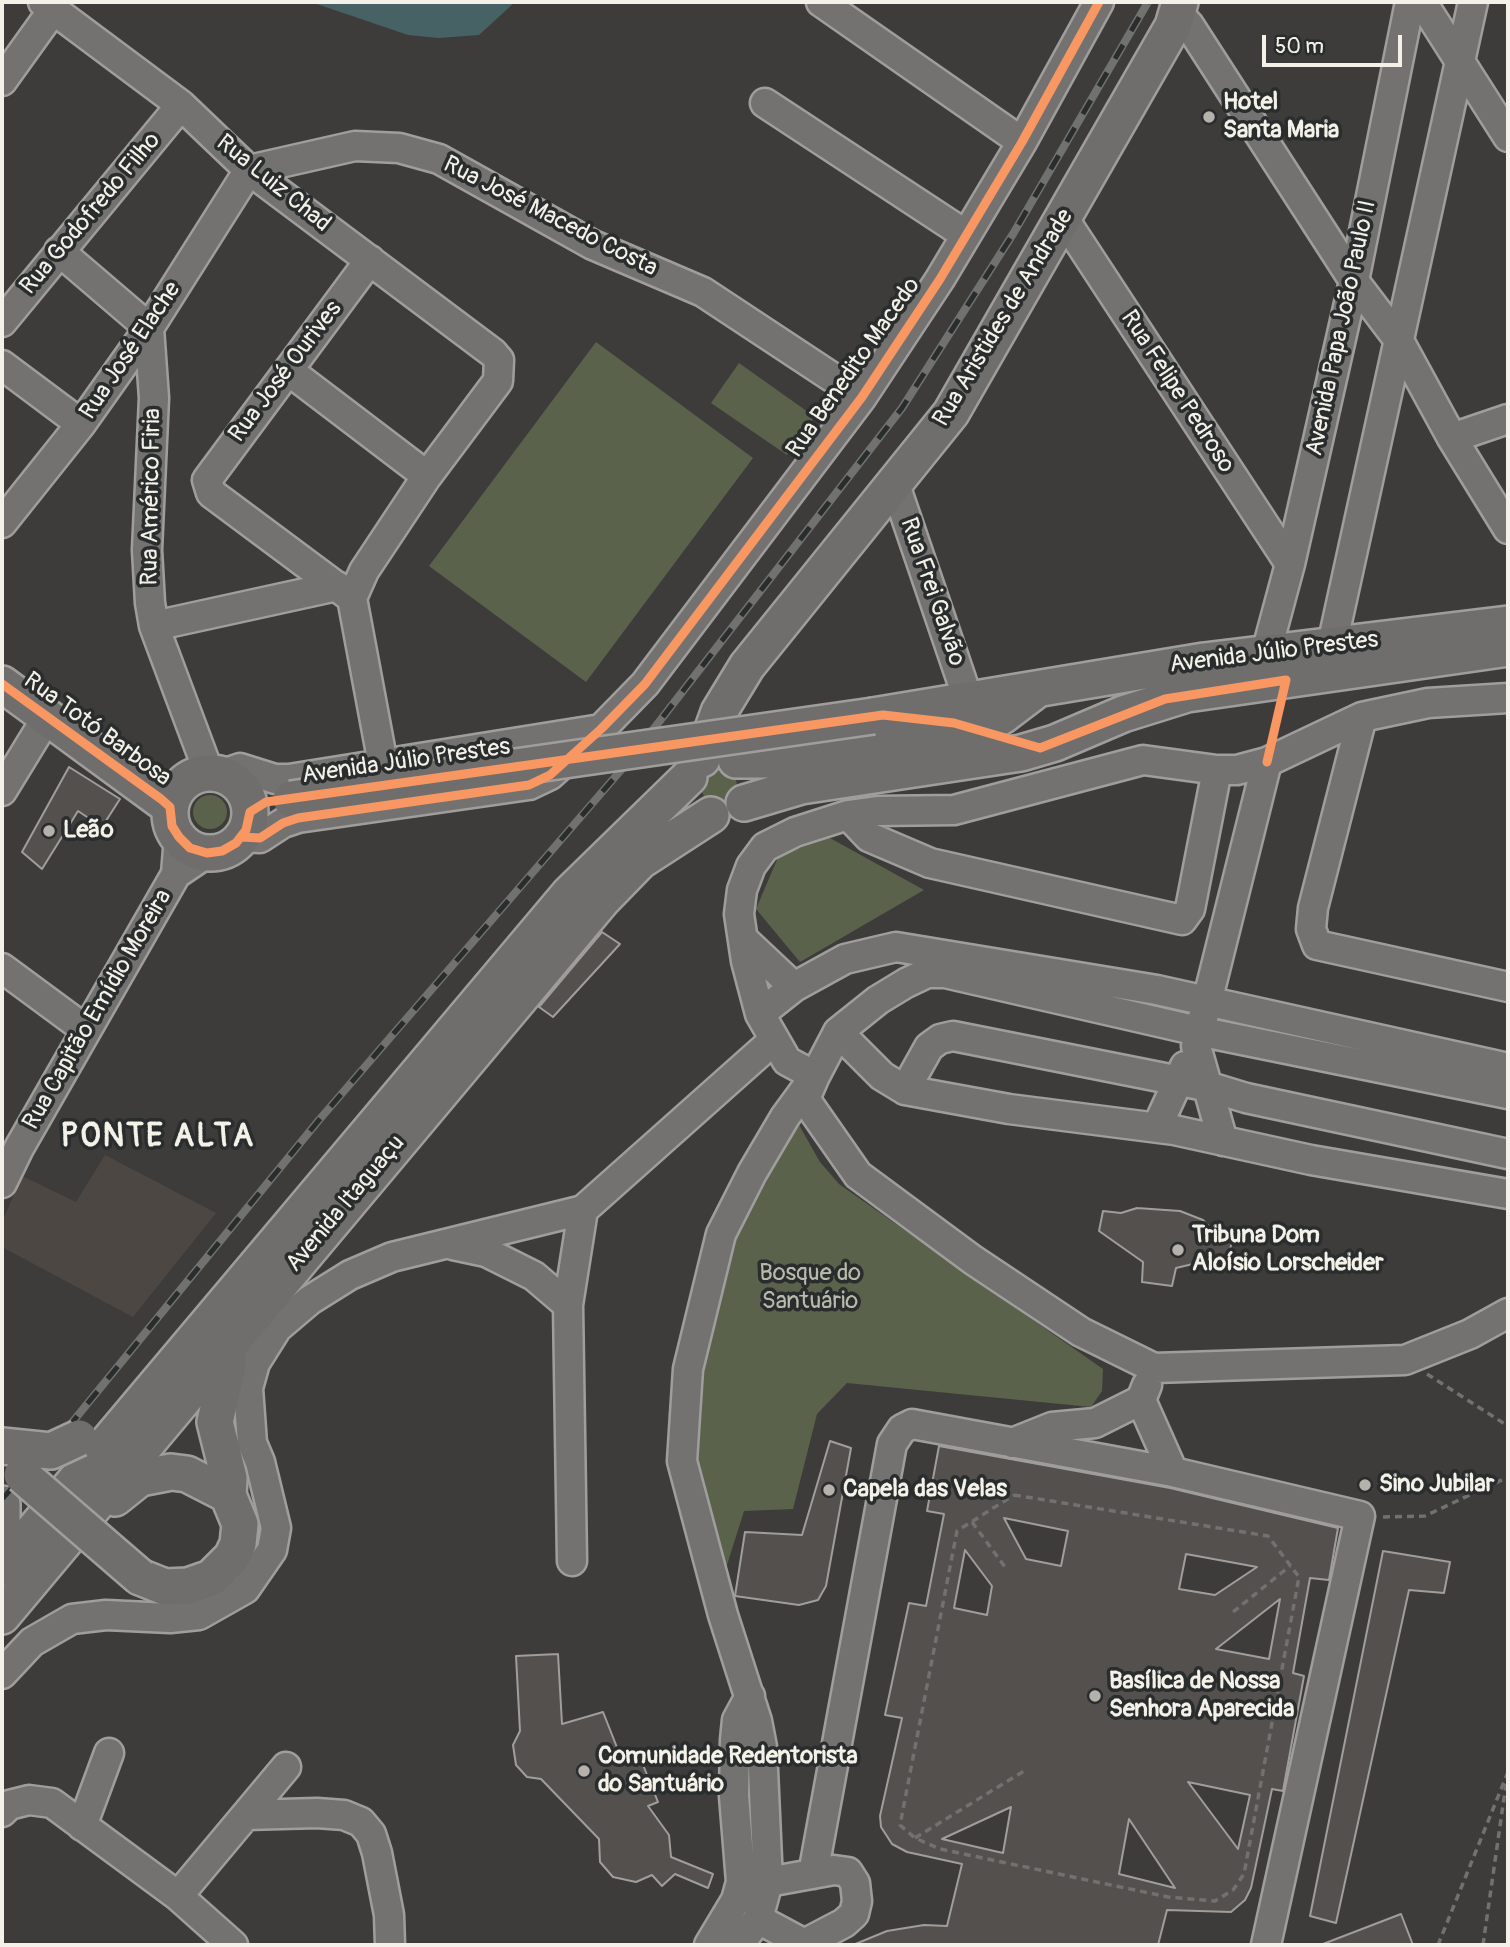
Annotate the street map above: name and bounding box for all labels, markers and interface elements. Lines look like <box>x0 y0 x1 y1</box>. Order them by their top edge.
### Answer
scale bar <box>1265 21 1405 65</box>
text: 50 m <box>1275 33 1324 60</box>
place label: Hotel Santa Maria <box>1223 89 1339 145</box>
marker: Hotel Santa Maria <box>1201 109 1217 125</box>
street label: Rua Godofredo Filho <box>15 127 167 301</box>
street label: Rua Luiz Chad <box>210 129 336 239</box>
street label: Rua José Macedo Costa <box>438 150 662 284</box>
street label: Avenida Papa João Paulo II <box>1301 198 1383 458</box>
street label: Rua Aristides de Andrade <box>928 204 1080 432</box>
street label: Rua Benedito Macedo <box>781 272 927 464</box>
street label: Rua José Elache <box>74 277 188 425</box>
street label: Rua José Ourives <box>223 296 349 448</box>
street label: Rua Felipe Pedroso <box>1114 305 1240 479</box>
street label: Rua Américo Firia <box>136 408 168 586</box>
street label: Rua Frei Galvão <box>893 514 971 670</box>
street label: Avenida Júlio Prestes <box>1168 626 1380 680</box>
street label: Rua Totó Barbosa <box>18 667 176 793</box>
street label: Avenida Júlio Prestes <box>300 733 512 791</box>
place label: Leão <box>63 817 114 845</box>
marker: Leão <box>41 823 57 839</box>
street label: Rua Capitão Emídio Moreira <box>17 885 179 1135</box>
district label: PONTE ALTA <box>62 1119 254 1157</box>
street label: Avenida Itaguaçu <box>280 1130 412 1278</box>
place label: Tribuna Dom Aloísio Lorscheider <box>1192 1222 1384 1278</box>
marker: Tribuna Dom Aloísio Lorscheider <box>1170 1242 1186 1258</box>
park label: Bosque do Santuário <box>759 1260 861 1316</box>
place label: Sino Jubilar <box>1379 1471 1494 1499</box>
place label: Capela das Velas <box>843 1476 1007 1504</box>
marker: Sino Jubilar <box>1357 1477 1373 1493</box>
marker: Capela das Velas <box>821 1482 837 1498</box>
place label: Basílica de Nossa Senhora Aparecida <box>1109 1668 1294 1724</box>
marker: Basílica de Nossa Senhora Aparecida <box>1087 1688 1103 1704</box>
place label: Comunidade Redentorista do Santuário <box>598 1743 858 1799</box>
marker: Comunidade Redentorista do Santuário <box>576 1763 592 1779</box>

